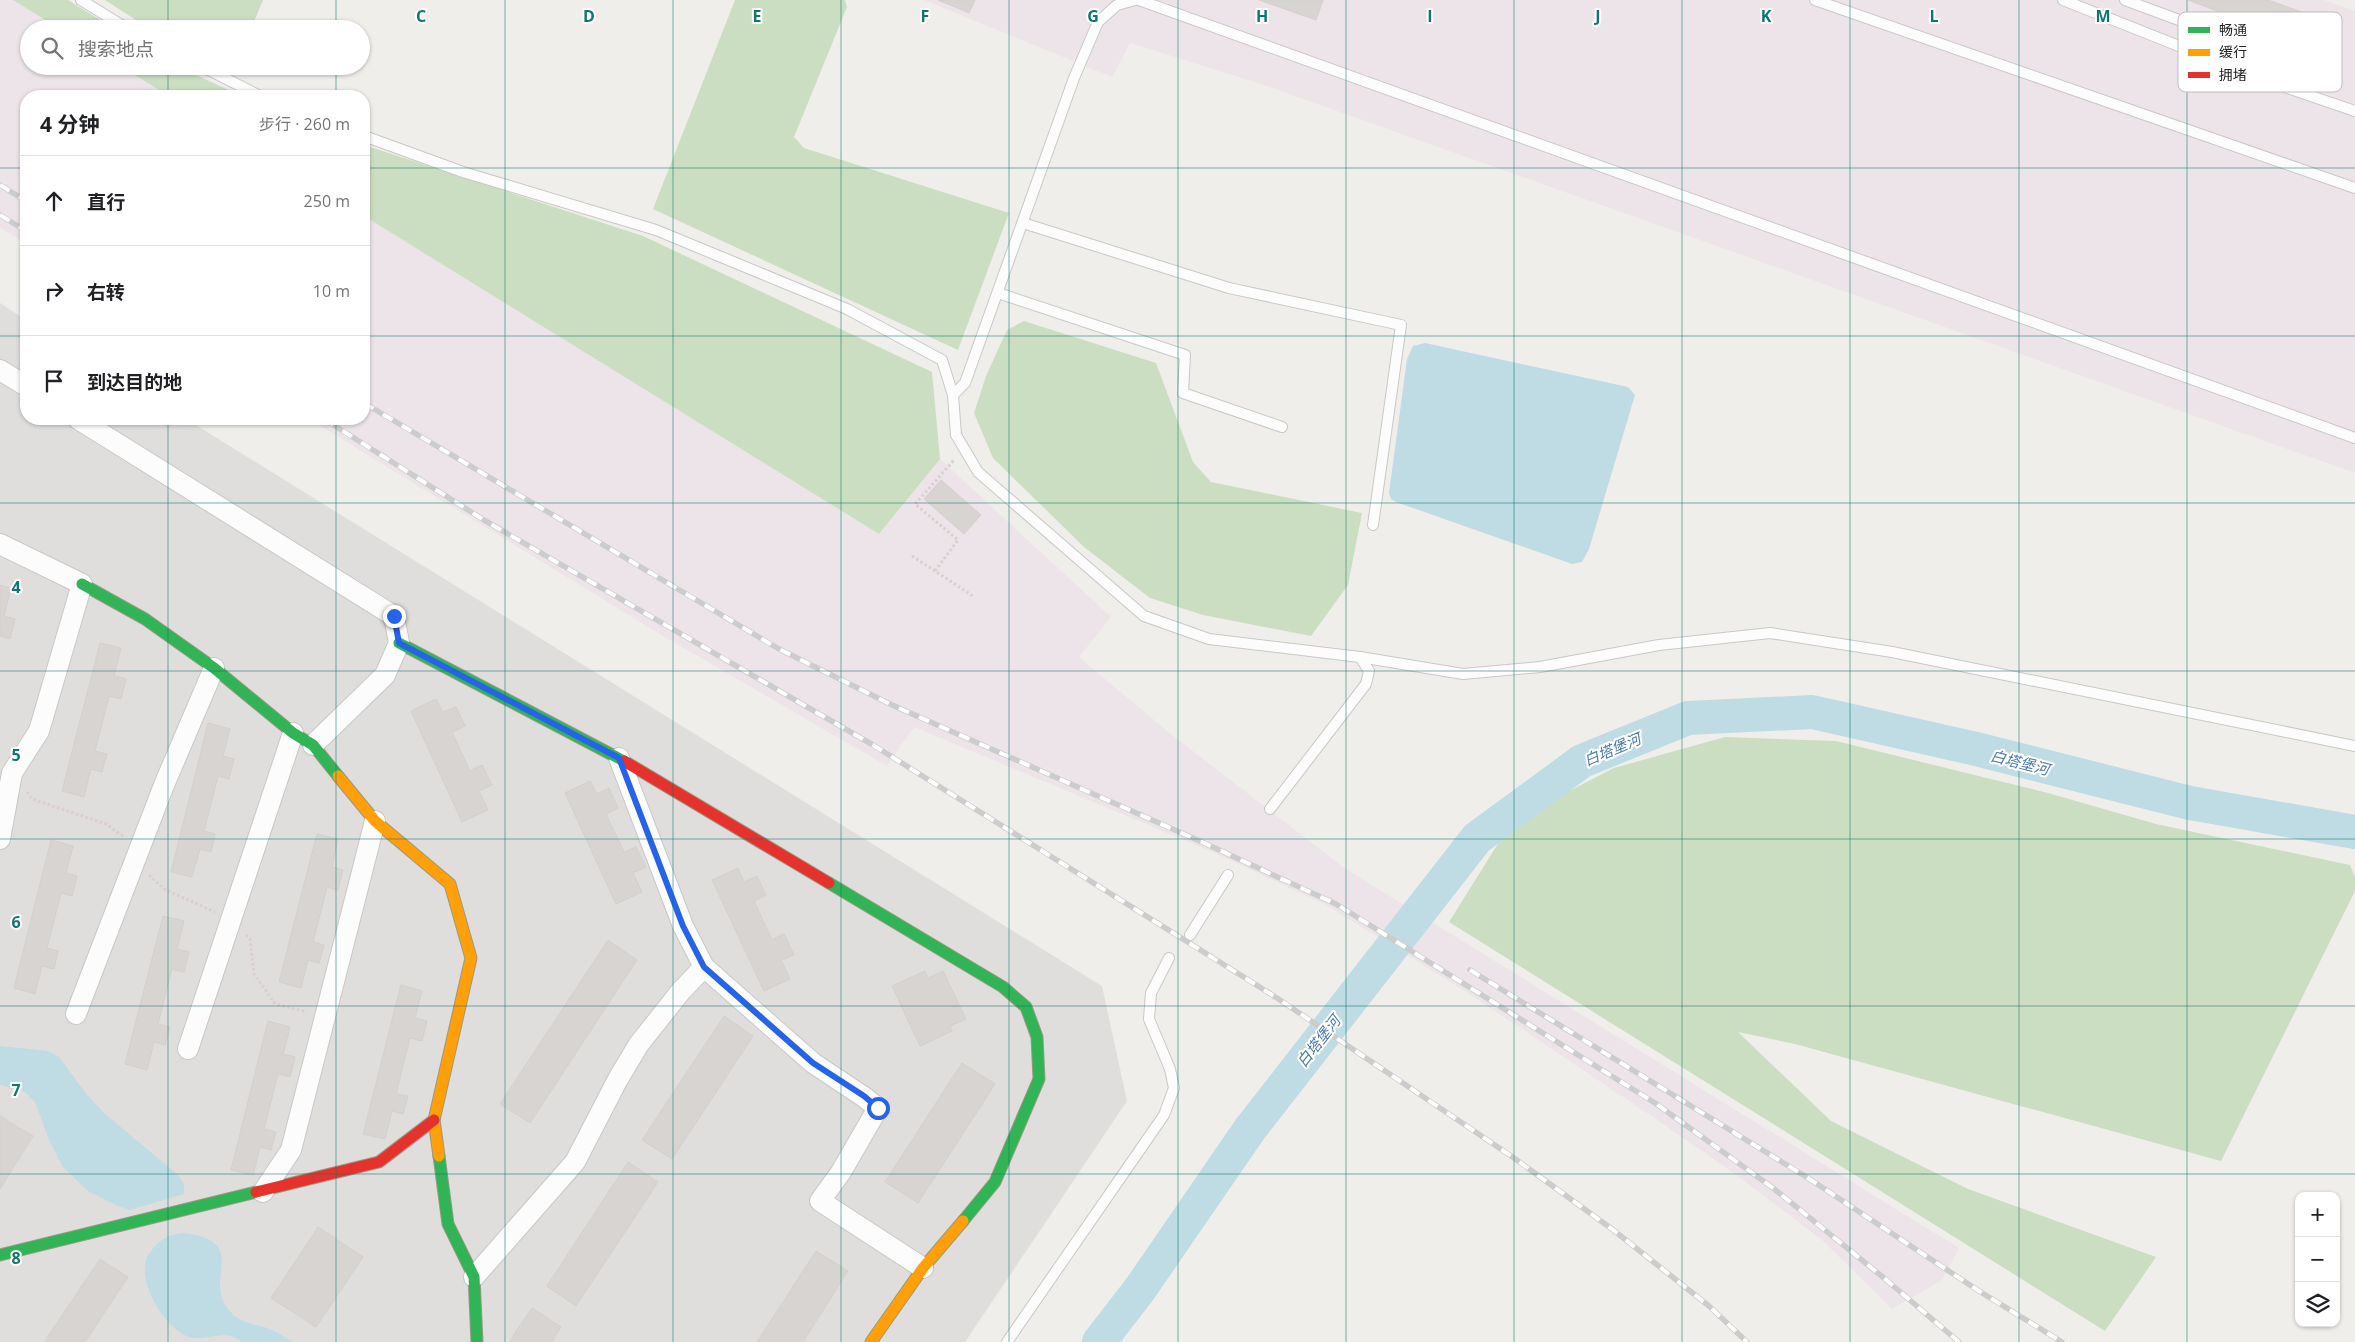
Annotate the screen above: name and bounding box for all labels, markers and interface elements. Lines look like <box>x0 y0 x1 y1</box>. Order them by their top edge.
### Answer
text: C <box>416 5 426 27</box>
text: D <box>583 5 595 27</box>
text: E <box>753 5 762 27</box>
text: F <box>921 5 929 27</box>
text: G <box>1087 5 1099 27</box>
text: H <box>1256 5 1268 27</box>
text: I <box>1427 5 1433 27</box>
text: J <box>1593 5 1601 27</box>
text: K <box>1761 5 1772 27</box>
text: L <box>1929 5 1939 27</box>
text: M <box>2095 5 2111 27</box>
legend <box>2178 12 2342 92</box>
search box <box>20 20 370 75</box>
text: 畅通 <box>2219 20 2247 39</box>
icon: search <box>38 34 66 62</box>
text: 搜索地点 <box>78 36 154 62</box>
text: 缓行 <box>2219 42 2247 61</box>
text: 拥堵 <box>2219 65 2247 84</box>
text: 4 分钟 <box>40 110 99 138</box>
text: 步行 · 260 m <box>259 113 350 135</box>
icon: ahead <box>40 187 68 215</box>
text: 直行 <box>87 189 125 215</box>
text: 250 m <box>304 190 350 212</box>
icon: right <box>40 277 68 305</box>
text: 右转 <box>87 279 125 305</box>
text: 10 m <box>313 280 350 302</box>
icon: arrive <box>40 367 68 395</box>
text: 到达目的地 <box>87 369 182 395</box>
text: 4 <box>11 576 21 598</box>
route end <box>383 605 406 628</box>
water label: 白塔堡河 <box>1580 727 1646 770</box>
text: 5 <box>11 744 21 766</box>
water label: 白塔堡河 <box>1988 745 2054 780</box>
text: 6 <box>11 911 21 933</box>
water label: 白塔堡河 <box>1292 1009 1346 1071</box>
text: 7 <box>11 1079 21 1101</box>
route start <box>867 1097 890 1120</box>
map controls <box>2295 1192 2340 1327</box>
button: + <box>2295 1192 2340 1237</box>
button: − <box>2295 1237 2340 1282</box>
text: 8 <box>11 1247 21 1269</box>
button: layers <box>2295 1282 2340 1327</box>

